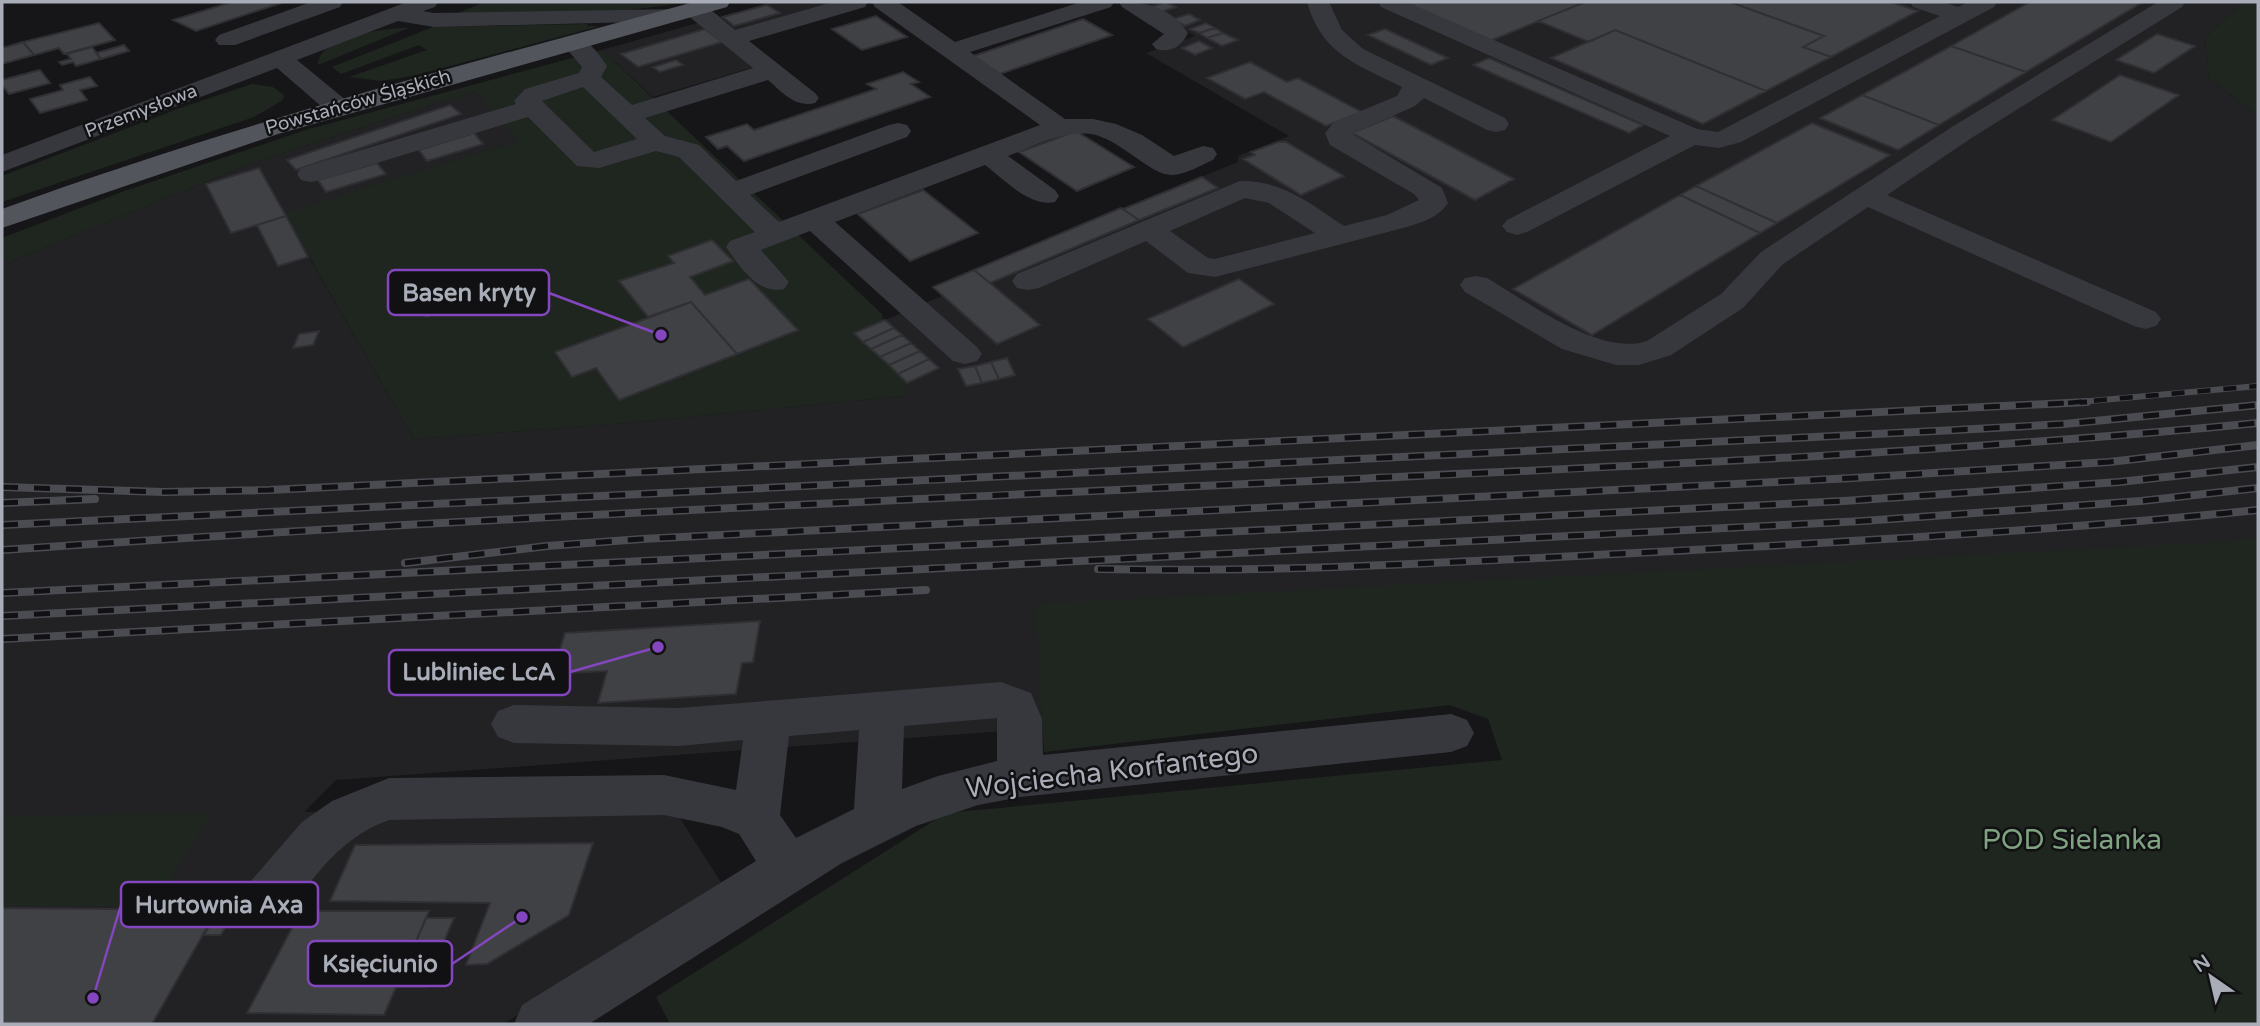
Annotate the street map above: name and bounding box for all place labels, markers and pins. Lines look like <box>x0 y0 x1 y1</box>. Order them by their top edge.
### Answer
callout: Basen kryty <box>388 270 549 315</box>
callout: Lubliniec LcA <box>389 650 570 695</box>
callout: Hurtownia Axa <box>121 882 318 927</box>
callout: Księciunio <box>308 941 452 986</box>

